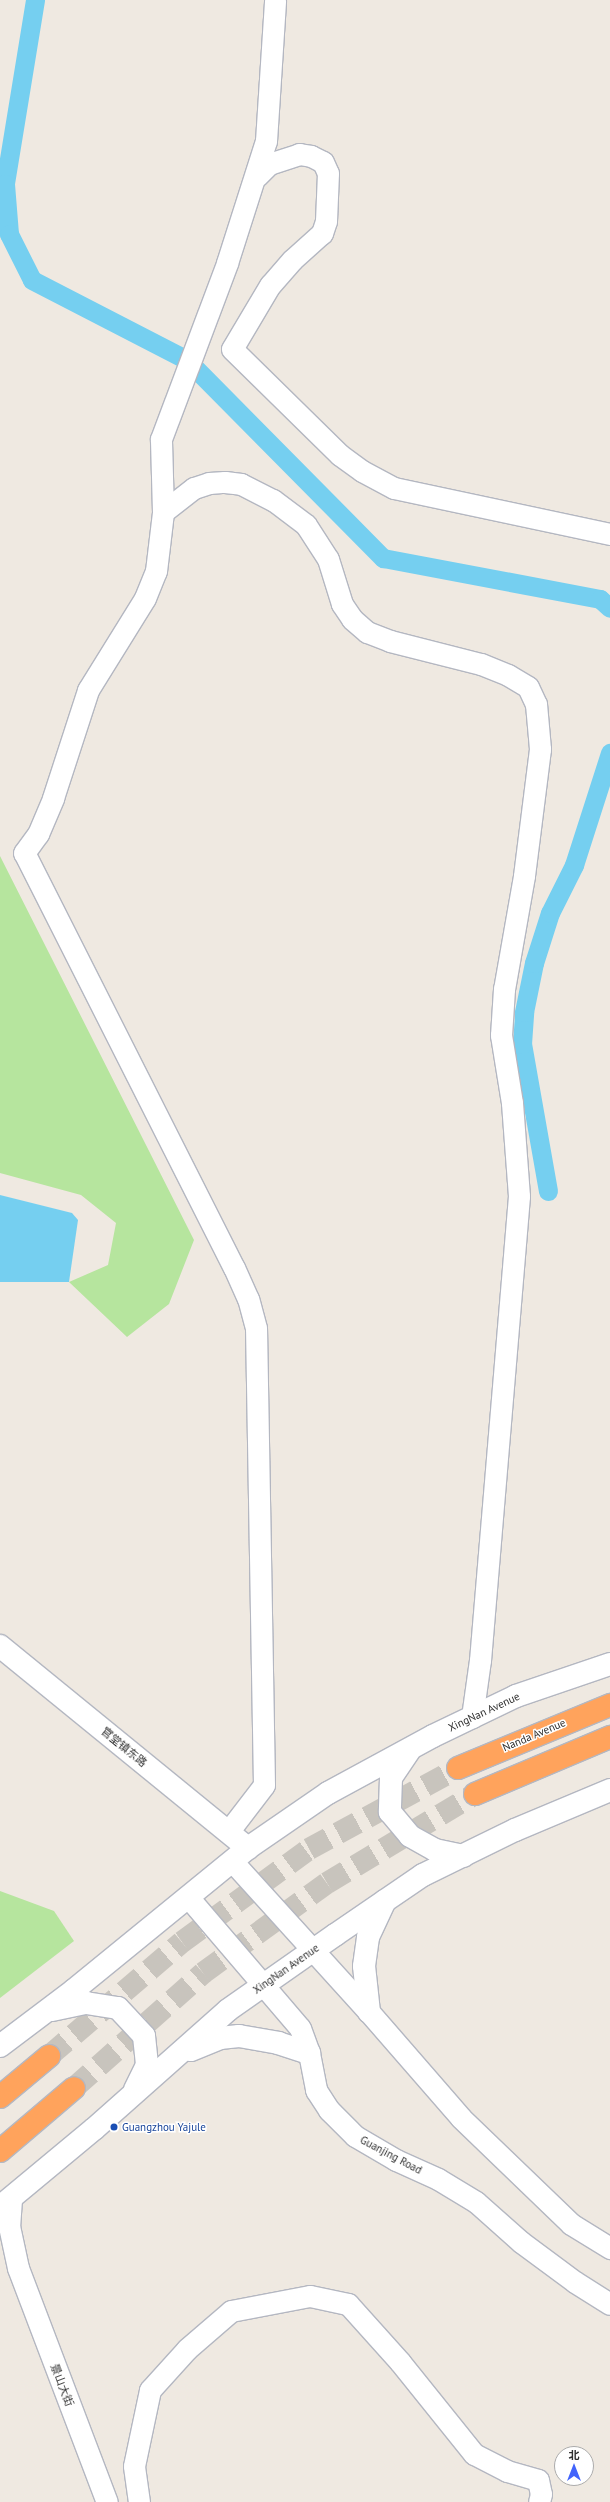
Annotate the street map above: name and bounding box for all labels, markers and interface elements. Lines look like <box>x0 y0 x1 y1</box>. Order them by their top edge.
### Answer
street label: XingNan Avenue <box>446 1690 522 1734</box>
street label: Nanda Avenue <box>500 1716 568 1754</box>
street label: 官堂镇东路 <box>98 1725 150 1769</box>
street label: XingNan Avenue <box>250 1941 322 1997</box>
place label: Guangzhou Yajule <box>122 2120 206 2134</box>
marker: Guangzhou Yajule <box>109 2122 119 2132</box>
street label: Guanjing Road <box>358 2133 424 2177</box>
street label: 景山大街 <box>48 2362 76 2408</box>
north arrow <box>554 2446 594 2486</box>
text: 北 <box>569 2448 580 2462</box>

